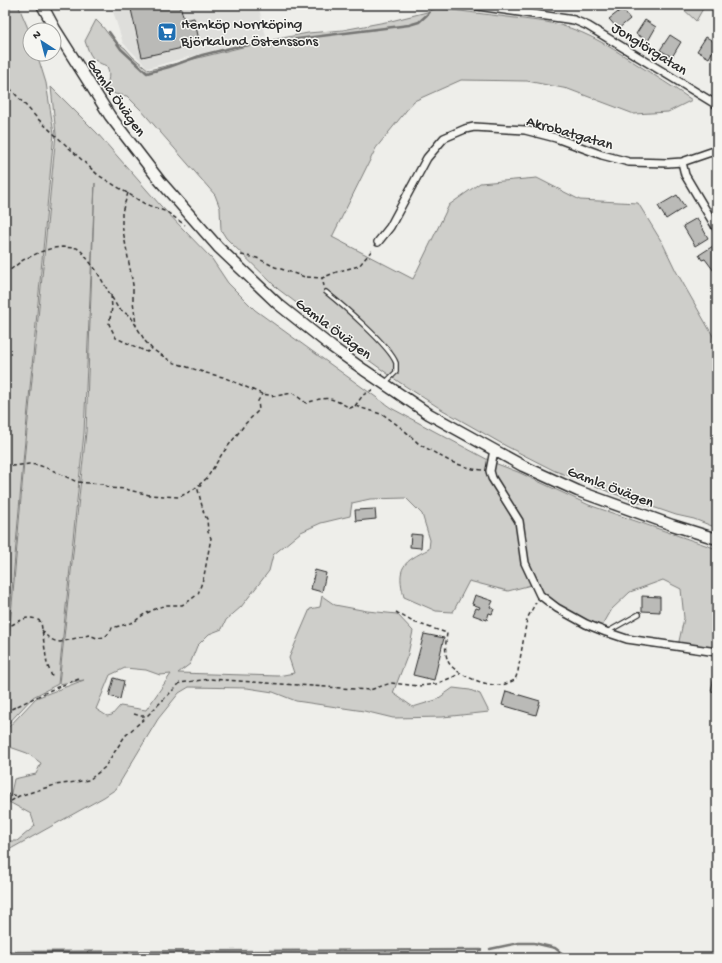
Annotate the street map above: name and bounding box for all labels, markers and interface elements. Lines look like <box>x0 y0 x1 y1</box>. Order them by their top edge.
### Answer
place label: Hemköp Norrköping Björkalund Östenssons <box>180 16 318 51</box>
street label: Jonglörgatan <box>608 19 690 80</box>
supermarket icon: Hemköp Norrköping Björkalund Östenssons <box>156 21 178 43</box>
north arrow <box>22 22 62 62</box>
text: N <box>31 29 44 42</box>
street label: Gamla Övägen <box>82 56 149 141</box>
street label: Akrobatgatan <box>524 113 615 155</box>
street label: Gamla Övägen <box>291 295 375 364</box>
street label: Gamla Övägen <box>565 463 656 513</box>

